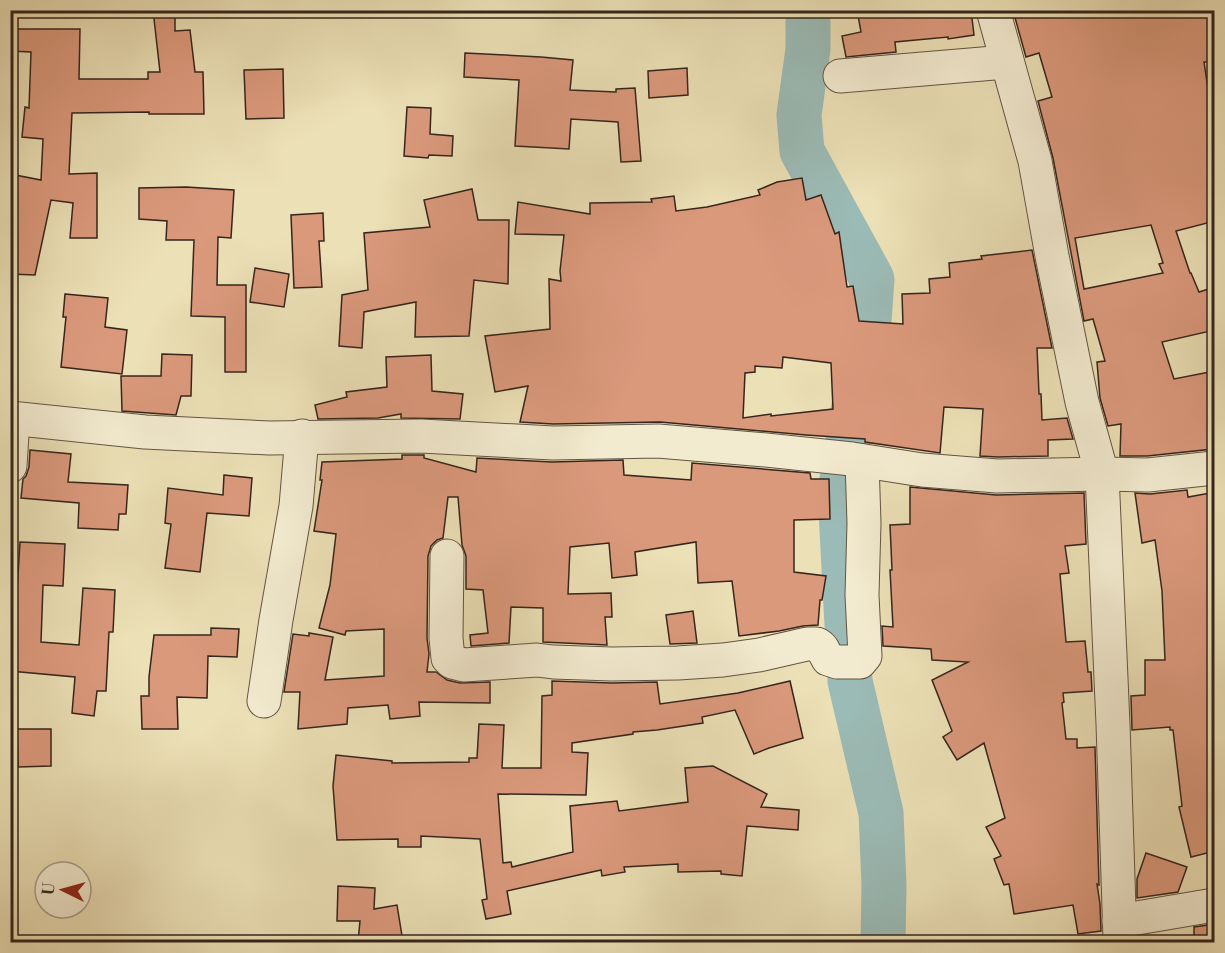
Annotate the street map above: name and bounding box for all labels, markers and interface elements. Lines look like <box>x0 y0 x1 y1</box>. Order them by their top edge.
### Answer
north arrow <box>33 860 93 920</box>
text: U <box>39 881 60 896</box>

